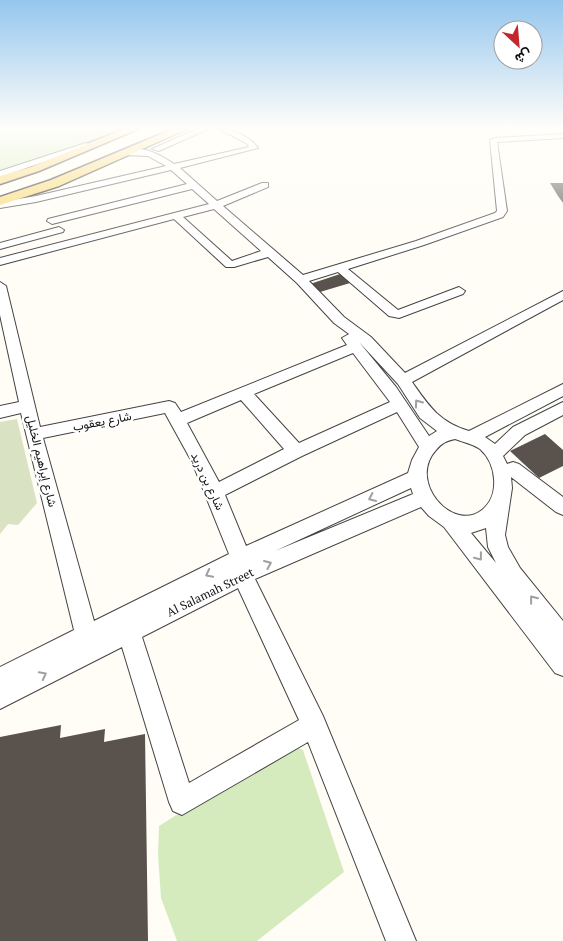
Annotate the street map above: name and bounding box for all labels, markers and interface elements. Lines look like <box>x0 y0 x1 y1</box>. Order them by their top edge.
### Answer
north arrow <box>493 20 543 70</box>
text: ش <box>512 45 536 69</box>
one-way arrow <box>415 399 424 409</box>
street label: شارع يعقوب <box>71 408 133 436</box>
street label: شارع إبراهيم الخليل <box>21 413 61 509</box>
street label: شارع بن دريد <box>186 450 228 513</box>
one-way arrow <box>368 491 377 502</box>
one-way arrow <box>473 552 482 561</box>
one-way arrow <box>263 560 271 570</box>
street label: Al Salamah Street <box>164 564 257 620</box>
one-way arrow <box>205 568 214 578</box>
one-way arrow <box>530 595 539 605</box>
one-way arrow <box>38 671 47 681</box>

